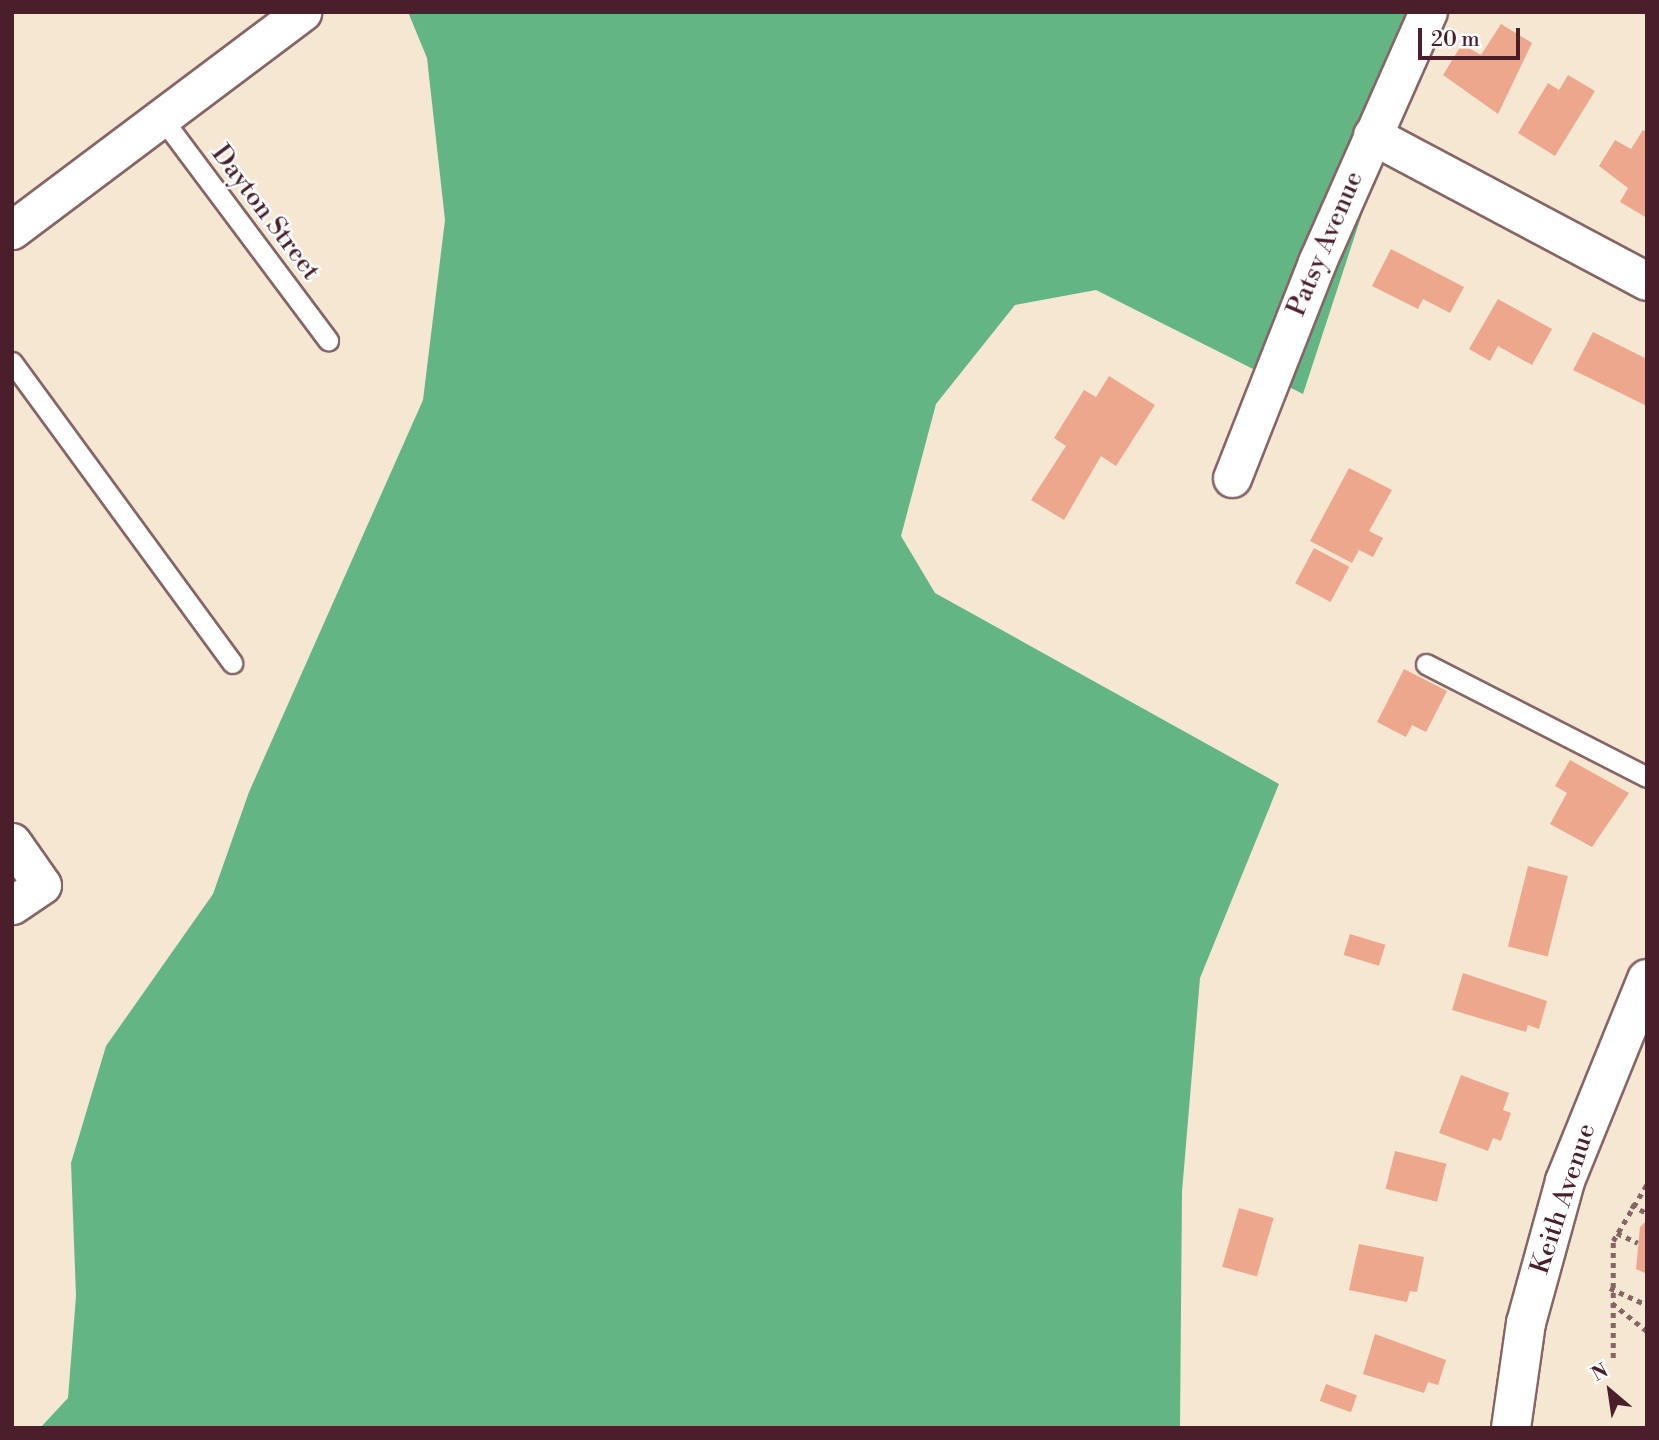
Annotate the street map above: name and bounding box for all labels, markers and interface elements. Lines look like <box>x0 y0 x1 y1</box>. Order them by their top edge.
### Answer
scale bar <box>1421 14 1522 58</box>
text: 20 m <box>1431 27 1480 53</box>
street label: Dayton Street <box>204 139 326 287</box>
street label: Patsy Avenue <box>1281 167 1371 321</box>
street label: Keith Avenue <box>1525 1120 1603 1278</box>
north arrow <box>1575 1356 1645 1426</box>
text: N <box>1587 1358 1612 1387</box>

